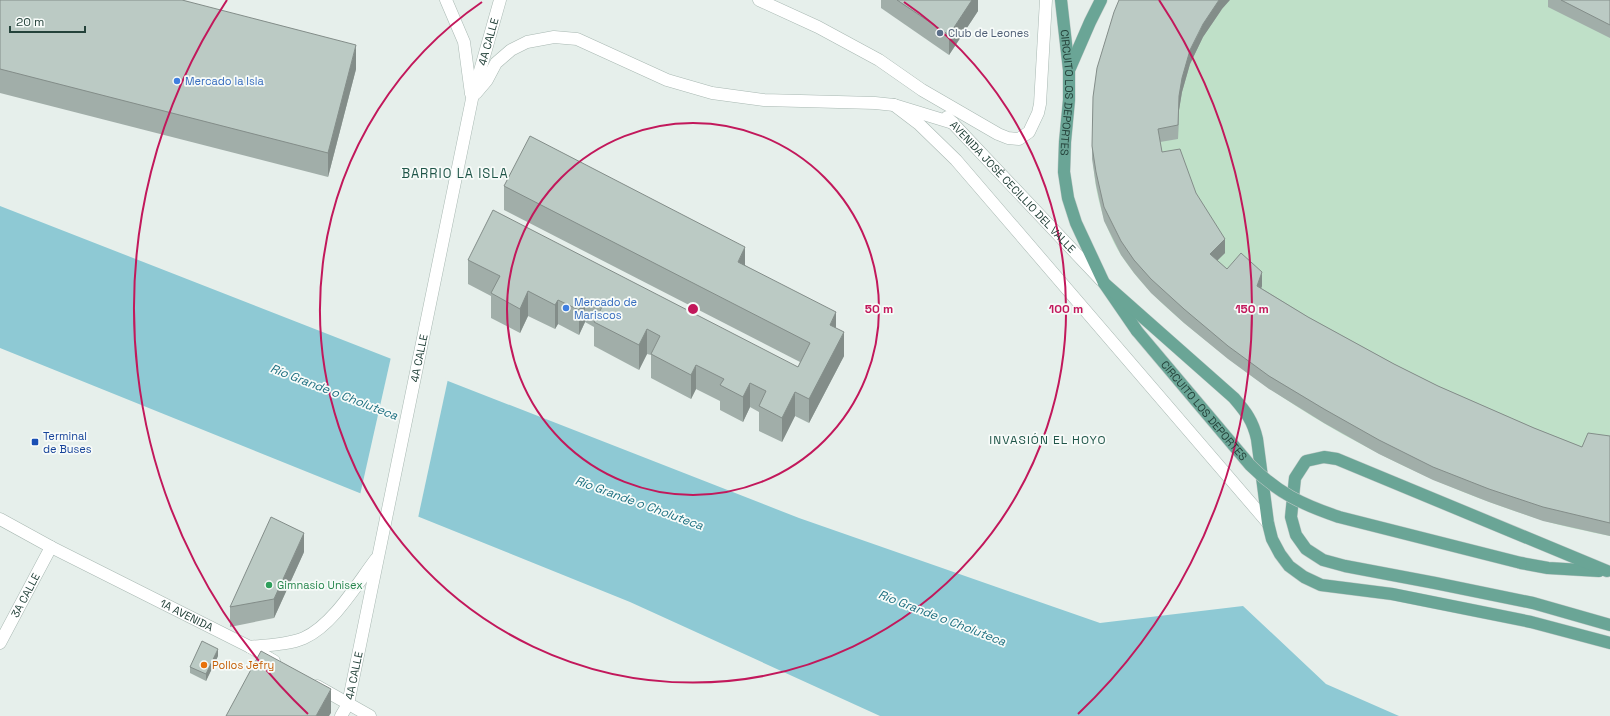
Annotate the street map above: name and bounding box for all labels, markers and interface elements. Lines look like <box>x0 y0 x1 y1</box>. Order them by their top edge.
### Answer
scale bar <box>10 8 85 34</box>
text: 20 m <box>16 14 44 30</box>
street label: 4A CALLE <box>475 16 502 67</box>
place label: Club de Leones <box>948 26 1029 40</box>
marker: Club de Leones <box>935 28 945 38</box>
street label: CIRCUITO LOS DEPORTES <box>1057 29 1076 156</box>
place label: Mercado la Isla <box>185 74 264 88</box>
marker: Mercado la Isla <box>172 76 182 86</box>
street label: AVENIDA JOSÉ CECILLIO DEL VALLE <box>947 118 1079 256</box>
district label: BARRIO LA ISLA <box>401 165 509 182</box>
place label: Mercado de Mariscos <box>574 295 637 322</box>
text: 50 m <box>865 301 893 317</box>
text: 100 m <box>1049 301 1083 317</box>
text: 150 m <box>1235 301 1269 317</box>
centre of rings <box>686 302 700 316</box>
marker: Mercado de Mariscos <box>561 303 571 313</box>
street label: 4A CALLE <box>407 333 431 383</box>
street label: CIRCUITO LOS DEPORTES <box>1158 358 1250 464</box>
water label: Río Grande o Choluteca <box>268 360 400 424</box>
place label: Terminal de Buses <box>43 429 92 456</box>
district label: INVASIÓN EL HOYO <box>989 432 1107 448</box>
marker: Terminal de Buses <box>30 437 40 447</box>
water label: Río Grande o Choluteca <box>573 472 705 534</box>
street label: 3A CALLE <box>8 571 43 620</box>
place label: Gimnasio Unisex <box>277 578 363 592</box>
marker: Gimnasio Unisex <box>264 580 274 590</box>
water label: Río Grande o Choluteca <box>876 586 1008 650</box>
street label: 1A AVENIDA <box>158 596 216 634</box>
street label: 4A CALLE <box>342 650 366 701</box>
place label: Pollos Jefry <box>212 658 274 672</box>
marker: Pollos Jefry <box>199 660 209 670</box>

